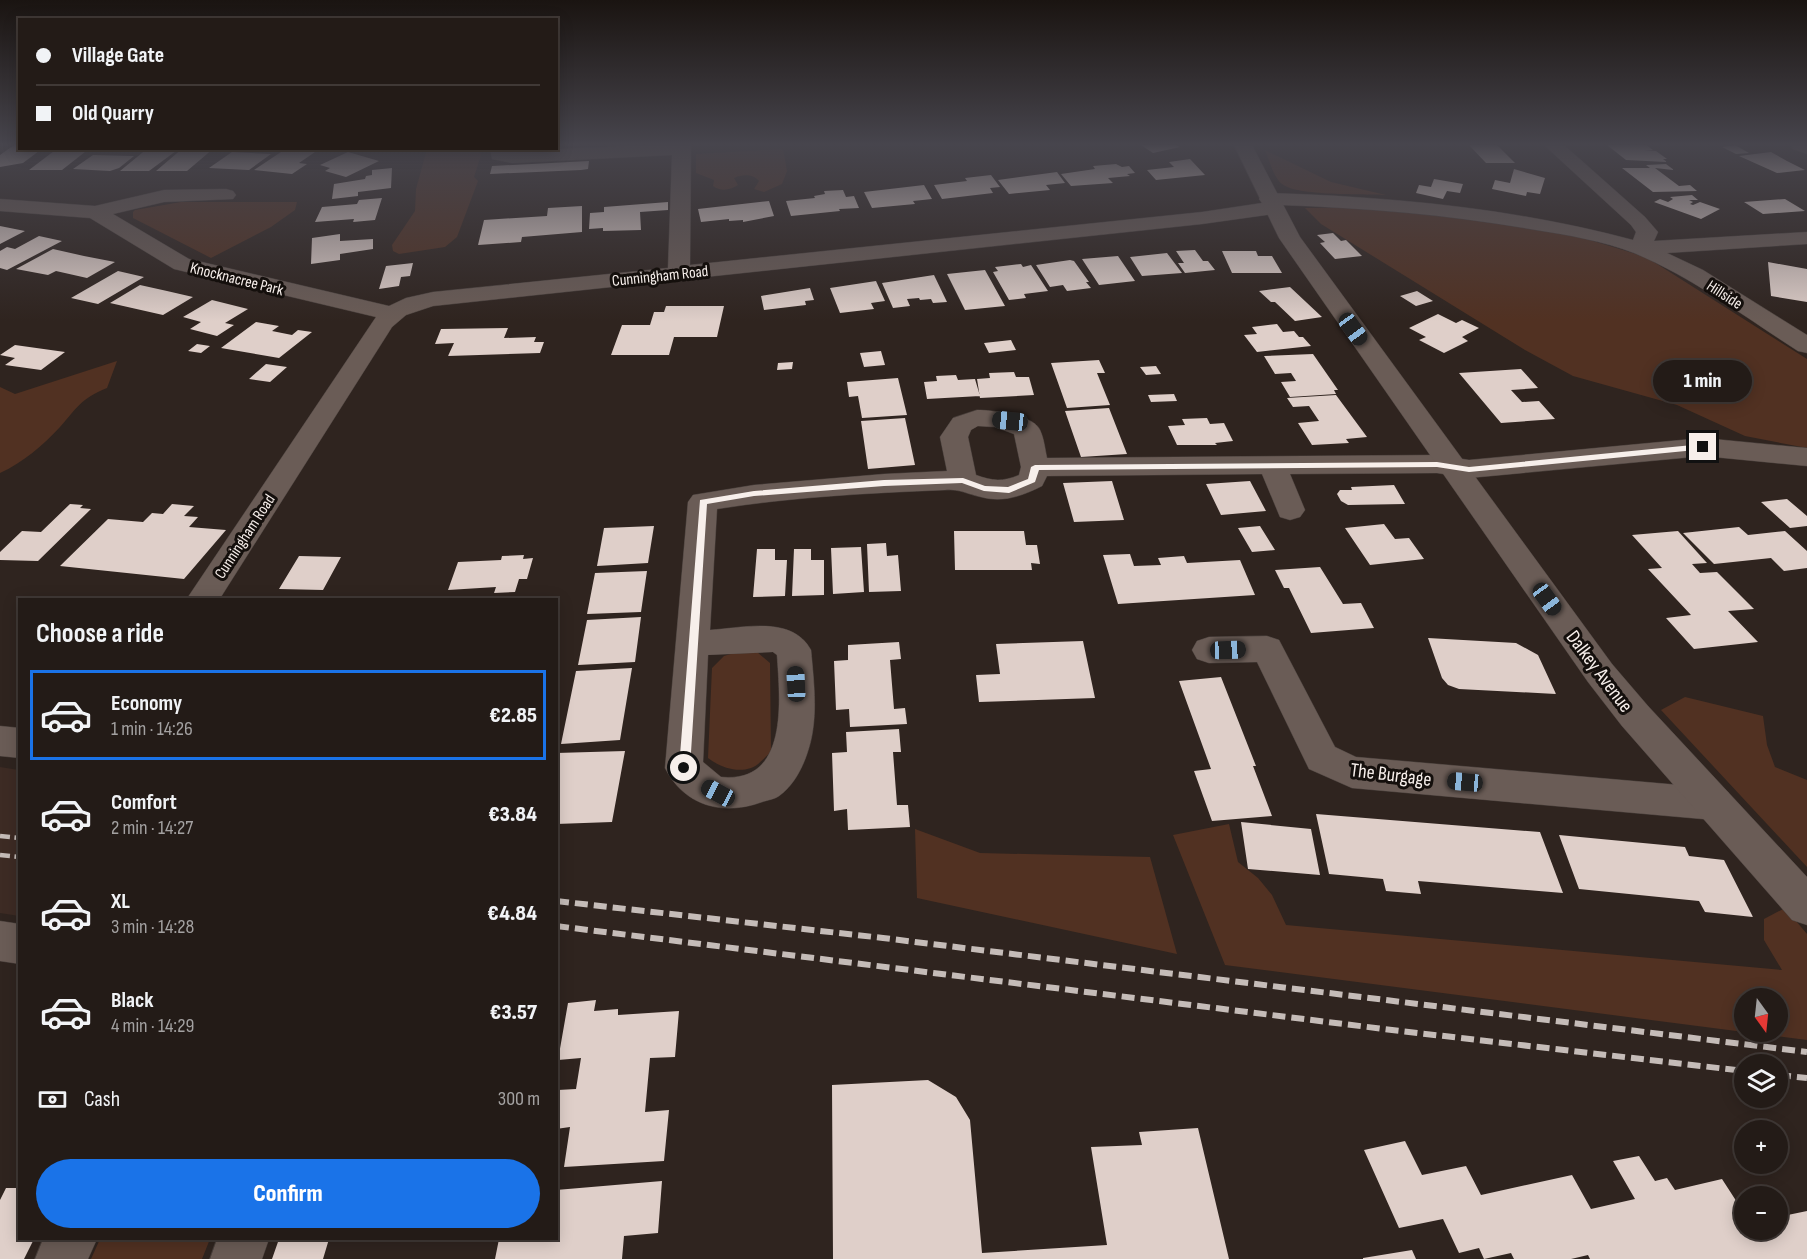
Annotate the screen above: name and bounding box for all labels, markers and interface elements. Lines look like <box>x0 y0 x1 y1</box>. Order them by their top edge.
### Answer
text: Village Gate <box>72 42 164 69</box>
text: Old Quarry <box>72 100 154 127</box>
street label: Knocknacree Park <box>188 259 285 300</box>
street label: Cunningham Road <box>611 262 709 291</box>
street label: Hillside <box>1703 277 1746 314</box>
car <box>1335 309 1371 349</box>
callout: 1 min <box>1654 360 1752 402</box>
text: 1 min <box>1683 369 1722 393</box>
car <box>991 410 1029 432</box>
route end <box>1689 433 1716 460</box>
street label: Cunningham Road <box>211 491 280 583</box>
car <box>1529 579 1565 619</box>
text: Choose a ride <box>36 618 164 650</box>
street label: Dalkey Avenue <box>1561 626 1638 717</box>
car <box>1210 640 1246 660</box>
car <box>786 666 806 702</box>
icon: car <box>39 688 93 742</box>
text: Economy <box>111 690 182 717</box>
text: €2.85 <box>489 702 537 729</box>
text: 1 min · 14:26 <box>111 717 193 741</box>
route start <box>670 754 697 781</box>
street label: The Burgage <box>1349 758 1433 792</box>
car <box>1446 771 1484 793</box>
car <box>698 777 738 809</box>
icon: car <box>39 787 93 841</box>
text: Comfort <box>111 789 177 816</box>
text: €3.84 <box>488 801 537 828</box>
text: 2 min · 14:27 <box>111 816 193 840</box>
icon: car <box>39 886 93 940</box>
text: XL <box>111 888 130 915</box>
text: €4.84 <box>487 900 537 927</box>
text: 3 min · 14:28 <box>111 915 194 939</box>
icon: car <box>39 985 93 1039</box>
text: Black <box>111 987 153 1014</box>
north arrow <box>1734 988 1788 1042</box>
map controls <box>1734 988 1788 1240</box>
text: €3.57 <box>490 999 537 1026</box>
text: 4 min · 14:29 <box>111 1014 194 1038</box>
button: layers <box>1734 1054 1788 1108</box>
icon: cash <box>36 1083 69 1116</box>
text: Cash <box>84 1086 120 1113</box>
text: 300 m <box>498 1087 540 1111</box>
button: + <box>1734 1120 1788 1174</box>
button: Confirm <box>36 1159 540 1228</box>
button: − <box>1734 1186 1788 1240</box>

